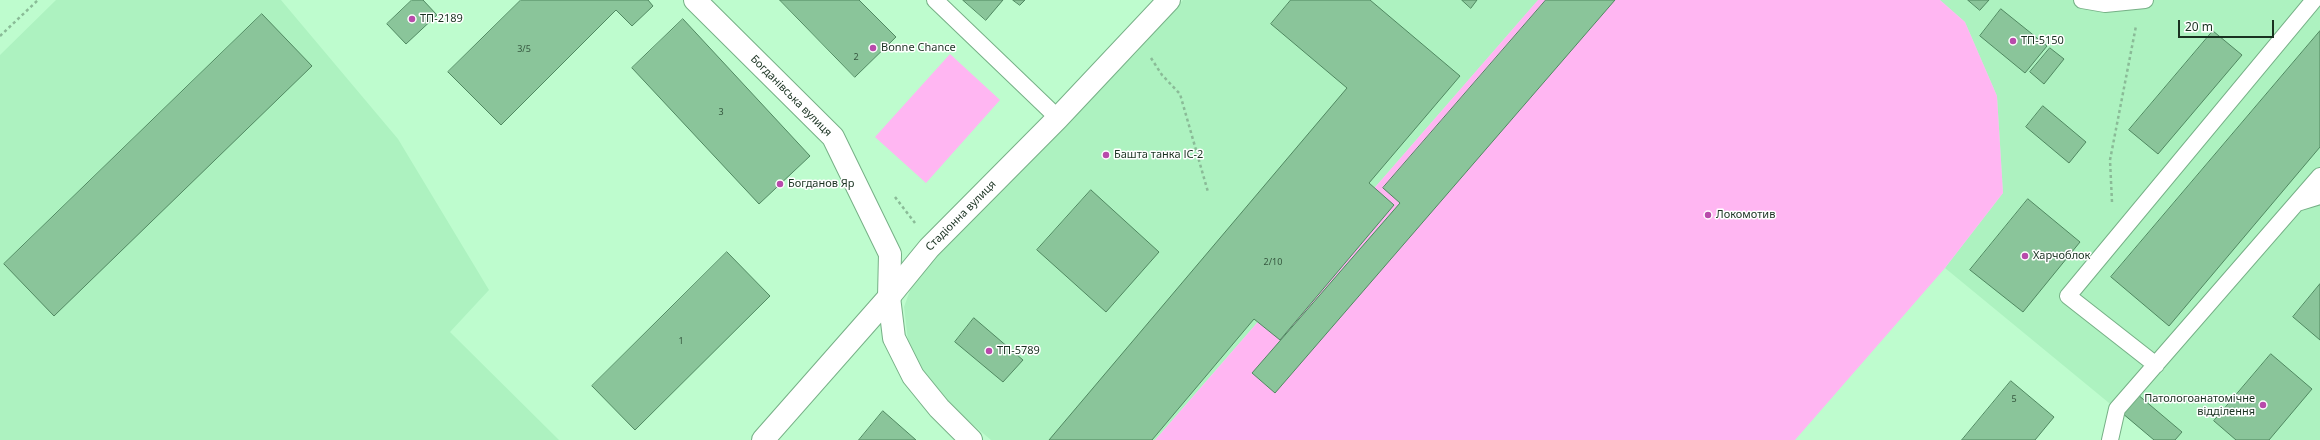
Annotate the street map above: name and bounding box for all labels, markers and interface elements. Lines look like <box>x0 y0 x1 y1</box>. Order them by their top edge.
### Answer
place label: ТП-2189 <box>420 12 463 26</box>
scale bar <box>2180 12 2276 38</box>
marker: ТП-2189 <box>407 14 417 24</box>
text: 20 m <box>2185 18 2213 35</box>
place label: ТП-5150 <box>2021 34 2064 48</box>
marker: ТП-5150 <box>2008 36 2018 46</box>
place label: Bonne Chance <box>881 41 956 55</box>
marker: Bonne Chance <box>868 43 878 53</box>
house number: 3/5 <box>517 44 531 54</box>
house number: 2 <box>853 52 859 62</box>
street label: Богданівська вулиця <box>748 53 834 139</box>
house number: 3 <box>718 107 724 117</box>
place label: Башта танка ІС-2 <box>1114 148 1203 162</box>
marker: Башта танка ІС-2 <box>1101 150 1111 160</box>
place label: Богданов Яр <box>788 177 855 191</box>
street label: Стадіонна вулиця <box>923 178 999 254</box>
marker: Богданов Яр <box>775 179 785 189</box>
place label: Локомотив <box>1716 208 1775 222</box>
marker: Локомотив <box>1703 210 1713 220</box>
place label: Харчоблок <box>2033 249 2090 263</box>
marker: Харчоблок <box>2020 251 2030 261</box>
house number: 2/10 <box>1264 257 1282 267</box>
house number: 1 <box>678 336 684 346</box>
place label: ТП-5789 <box>997 344 1040 358</box>
marker: ТП-5789 <box>984 346 994 356</box>
place label: Патологоанатомічне відділення <box>2144 392 2255 418</box>
house number: 5 <box>2011 394 2017 404</box>
marker: Патологоанатомічне відділення <box>2258 400 2268 410</box>

